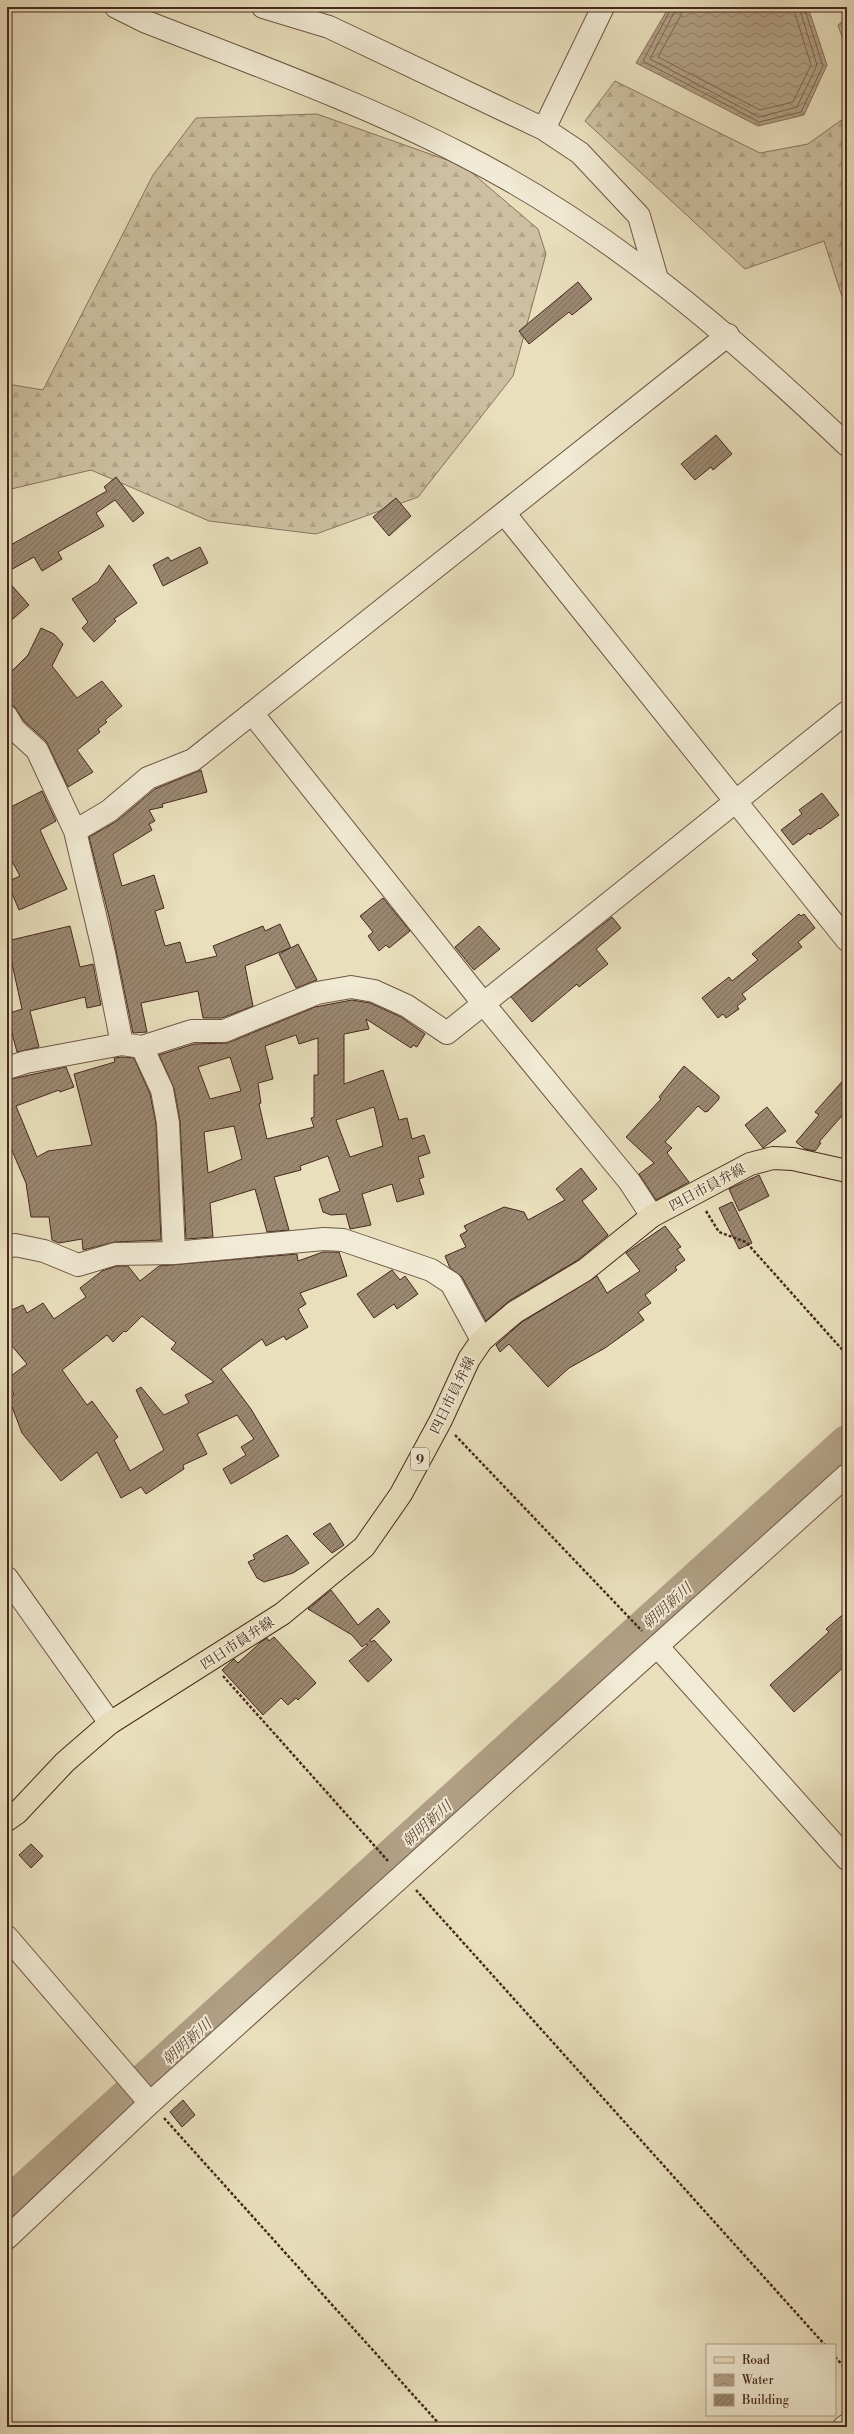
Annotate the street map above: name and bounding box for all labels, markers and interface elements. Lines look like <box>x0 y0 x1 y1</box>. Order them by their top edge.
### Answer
street label: 四日市員弁線 <box>666 1160 749 1216</box>
street label: 四日市員弁線 <box>426 1354 479 1437</box>
road number: 9 <box>411 1448 429 1470</box>
water label: 朝明新川 <box>639 1578 697 1634</box>
street label: 四日市員弁線 <box>197 1613 278 1674</box>
water label: 朝明新川 <box>399 1796 457 1852</box>
water label: 朝明新川 <box>159 2014 217 2070</box>
legend <box>706 2344 836 2416</box>
text: Road <box>742 2353 770 2368</box>
text: Water <box>741 2373 774 2388</box>
text: Building <box>741 2393 790 2408</box>

